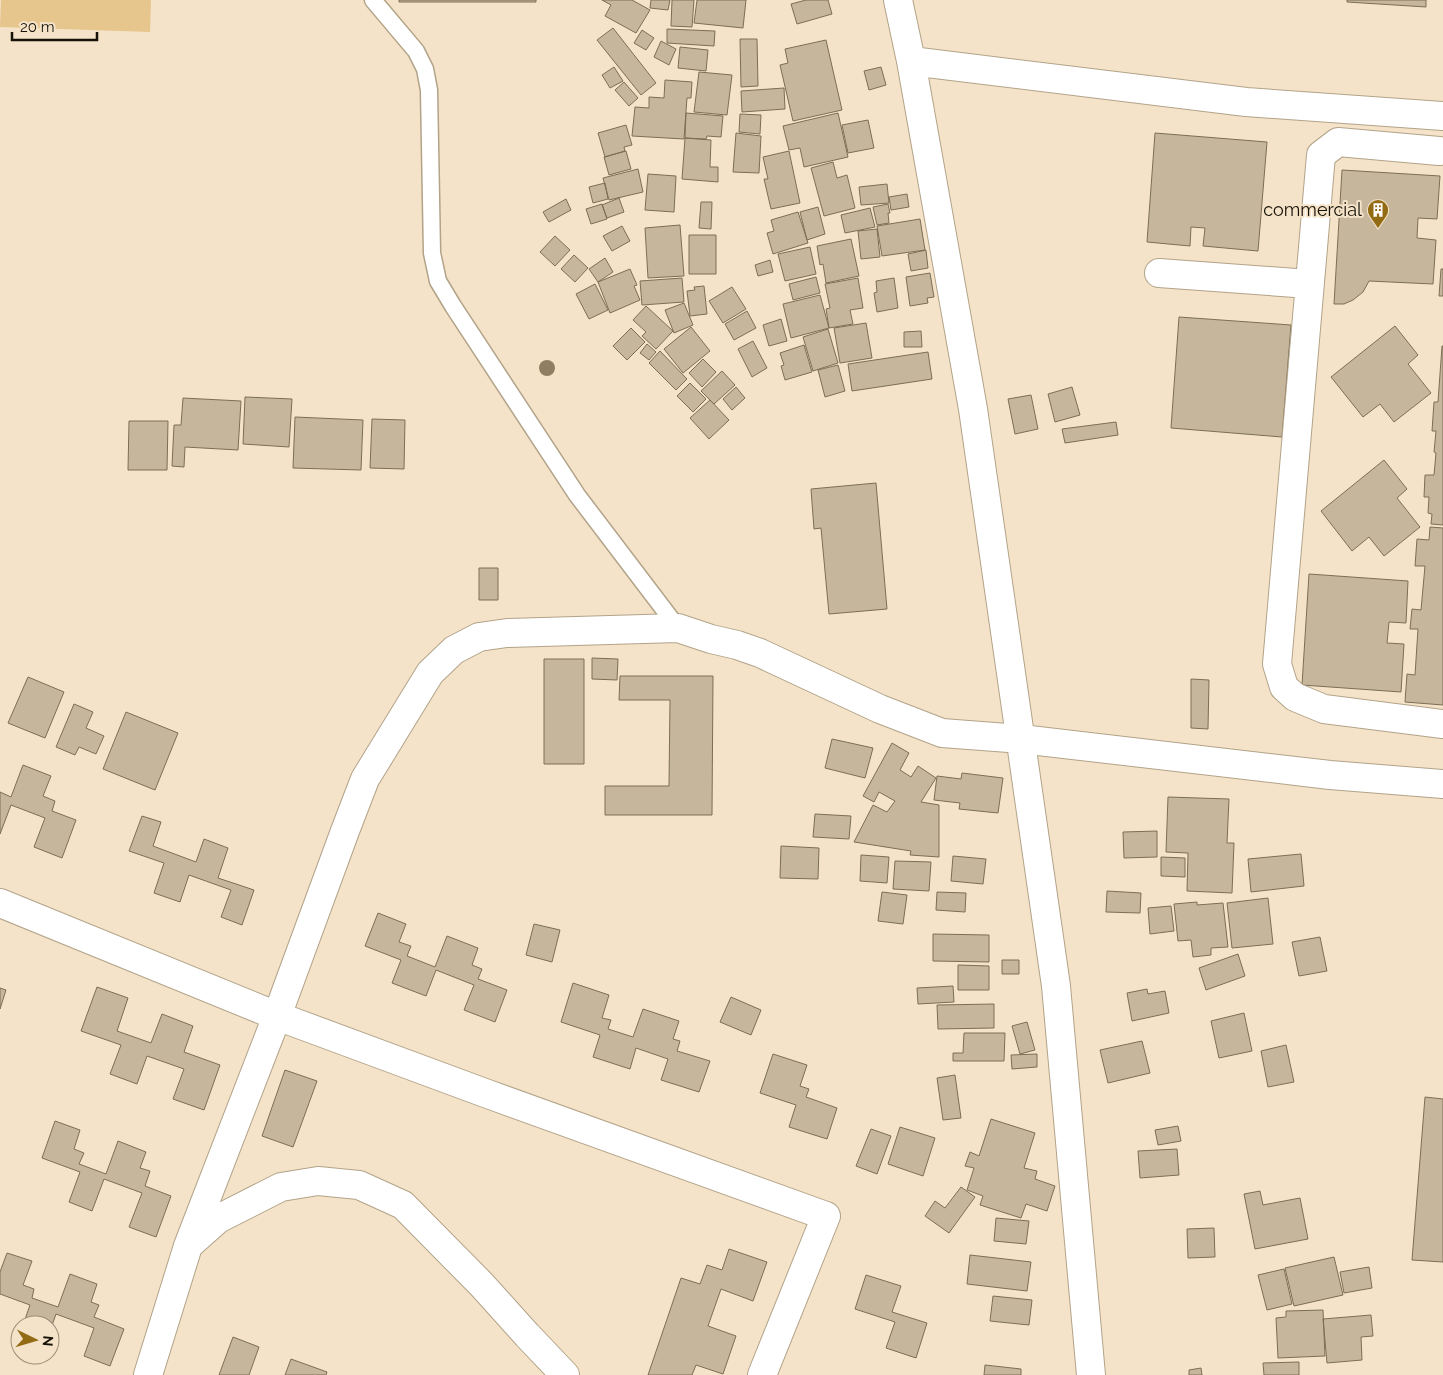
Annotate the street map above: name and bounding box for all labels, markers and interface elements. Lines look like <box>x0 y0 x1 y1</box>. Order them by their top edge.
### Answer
scale bar <box>12 10 98 42</box>
text: 20 m <box>20 18 55 36</box>
building icon: commercial <box>1366 198 1390 229</box>
place label: commercial <box>1263 199 1362 220</box>
north arrow <box>10 1315 60 1365</box>
text: N <box>40 1335 56 1347</box>

